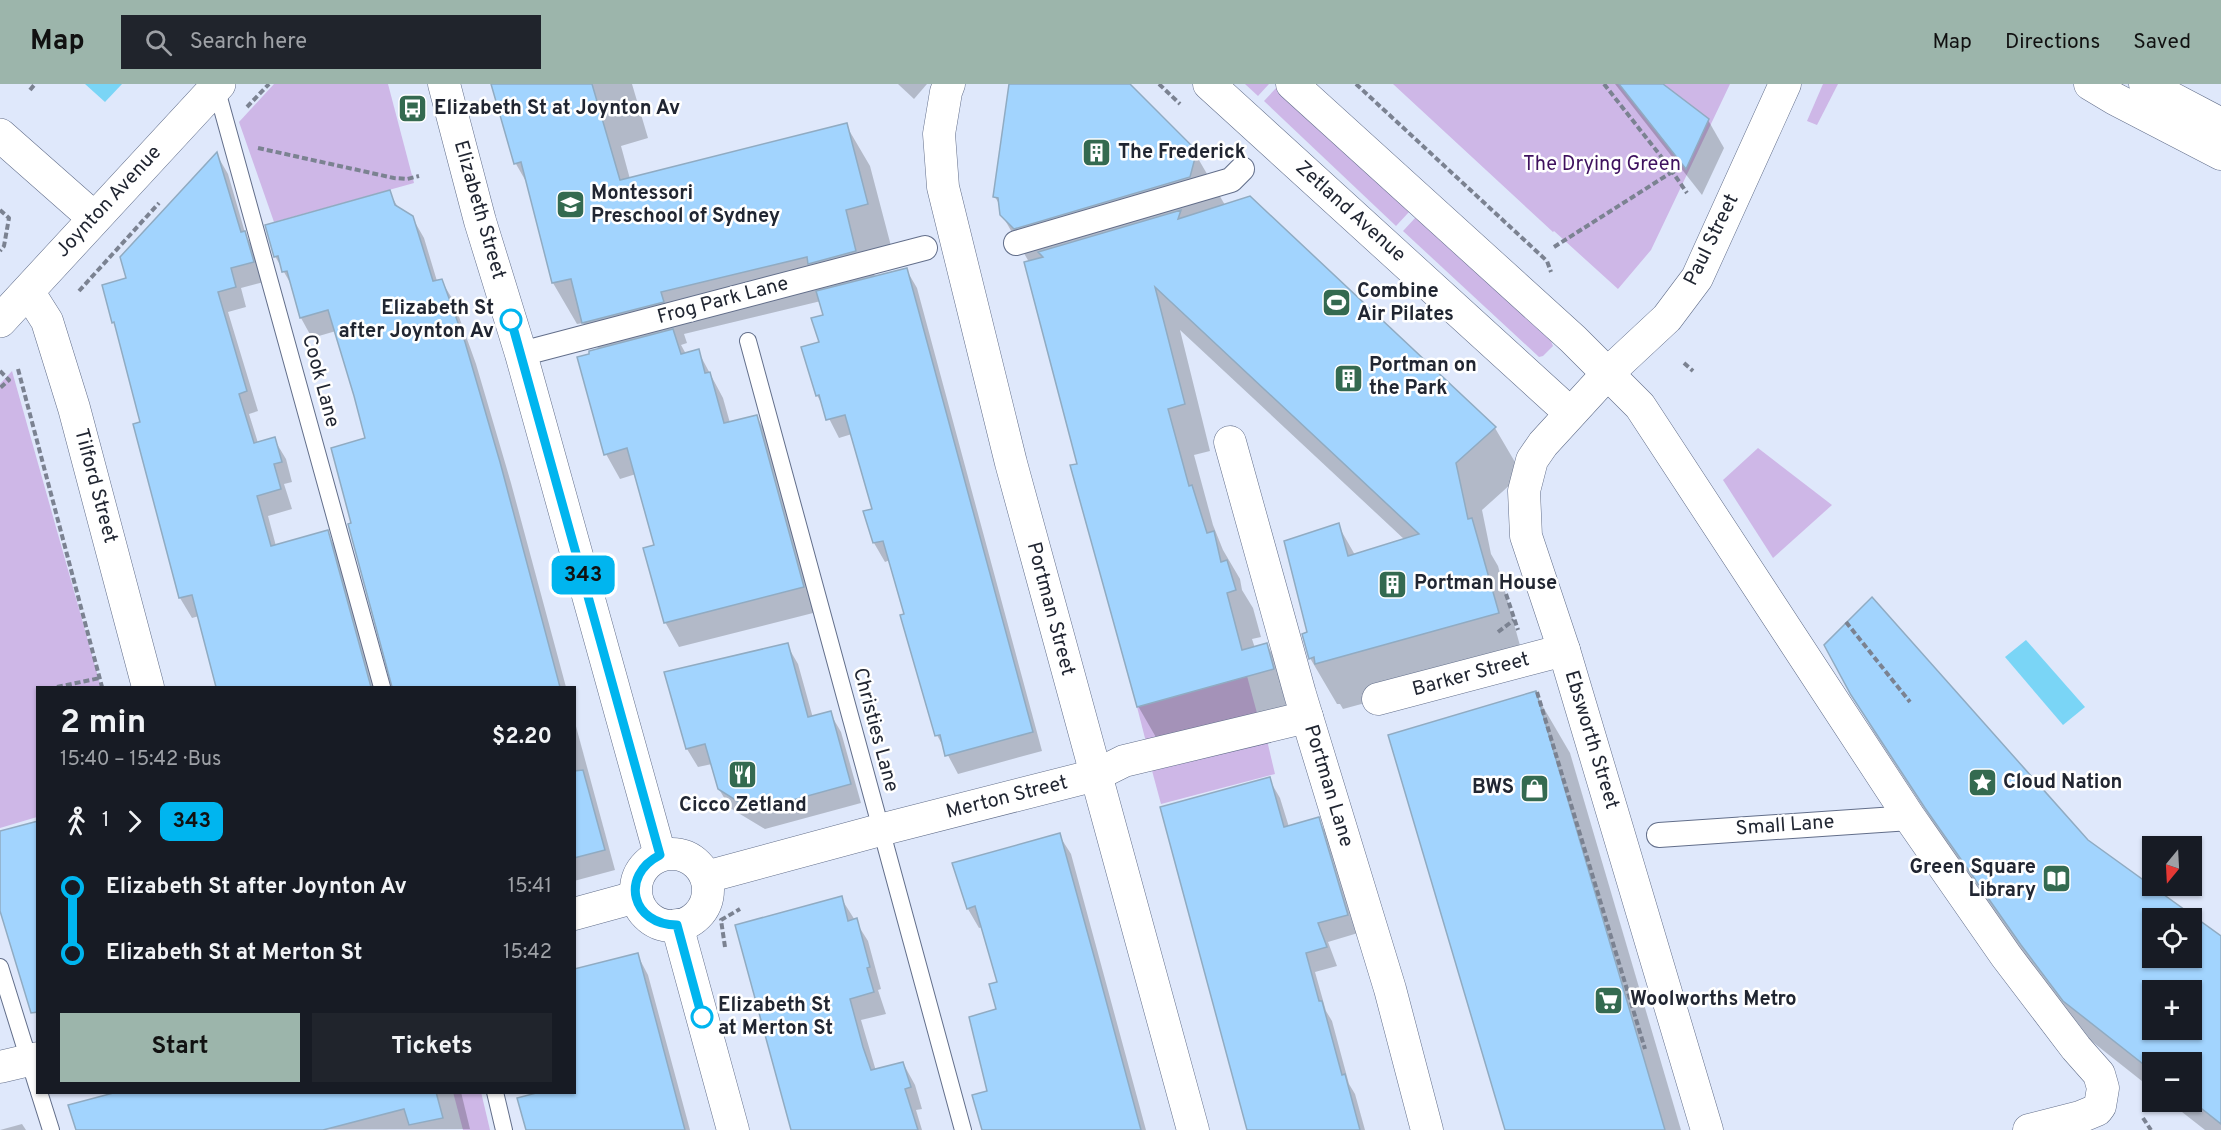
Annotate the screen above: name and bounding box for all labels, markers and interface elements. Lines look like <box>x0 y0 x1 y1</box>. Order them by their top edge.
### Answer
search box <box>121 15 541 69</box>
text: Map <box>30 24 85 60</box>
icon: search <box>142 26 175 59</box>
text: Search here <box>190 29 307 56</box>
text: Map <box>1932 29 1972 56</box>
text: Directions <box>2005 29 2100 56</box>
text: Saved <box>2133 29 2191 56</box>
bus stop icon: Elizabeth St at Joynton Av <box>397 93 429 125</box>
place label: Elizabeth St at Joynton Av <box>434 96 680 122</box>
building icon: The Frederick <box>1081 137 1113 169</box>
street label: Elizabeth Street <box>447 138 511 282</box>
street label: Joynton Avenue <box>50 140 168 264</box>
place label: The Frederick <box>1118 140 1246 166</box>
park label: The Drying Green <box>1523 152 1681 178</box>
street label: Zetland Avenue <box>1289 156 1411 268</box>
place label: Montessori Preschool of Sydney <box>591 181 780 230</box>
school or university icon: Montessori Preschool of Sydney <box>554 189 586 221</box>
street label: Paul Street <box>1679 190 1745 290</box>
street label: Frog Park Lane <box>655 271 791 331</box>
place label: Combine Air Pilates <box>1357 279 1454 328</box>
sports icon: Combine Air Pilates <box>1320 287 1352 319</box>
place label: Elizabeth St after Joynton Av <box>338 296 494 345</box>
marker: Elizabeth St after Joynton Av <box>500 309 522 331</box>
street label: Cook Lane <box>295 332 345 430</box>
place label: Portman on the Park <box>1369 353 1477 402</box>
building icon: Portman on the Park <box>1332 362 1364 394</box>
street label: Tilford Street <box>67 426 123 546</box>
street label: Portman Street <box>1020 539 1080 679</box>
line badge: 343 <box>548 556 618 594</box>
text: 343 <box>564 562 602 589</box>
building icon: Portman House <box>1377 568 1409 600</box>
place label: Portman House <box>1414 571 1557 597</box>
street label: Barker Street <box>1410 647 1532 703</box>
street label: Christies Lane <box>846 665 904 795</box>
street label: Ebsworth Street <box>1558 668 1624 812</box>
text: 2 min <box>60 703 146 745</box>
street label: Portman Lane <box>1297 722 1359 850</box>
text: $2.20 <box>492 724 552 751</box>
text: 15:40 – 15:42 · Bus <box>60 747 221 773</box>
restaurant icon: Cicco Zetland <box>727 759 759 791</box>
place icon: Cloud Nation <box>1966 767 1998 799</box>
street label: Merton Street <box>943 770 1071 826</box>
place label: Cloud Nation <box>2003 770 2122 796</box>
shop icon: BWS <box>1519 772 1551 804</box>
place label: BWS <box>1472 775 1514 801</box>
place label: Cicco Zetland <box>679 793 807 819</box>
icon: walk <box>60 805 93 838</box>
icon: forward <box>118 805 151 838</box>
text: 1 <box>102 808 109 834</box>
text: 343 <box>172 808 211 835</box>
street label: Small Lane <box>1735 810 1835 842</box>
north arrow <box>2142 836 2202 896</box>
map controls <box>2142 836 2202 1112</box>
place label: Green Square Library <box>1909 855 2036 904</box>
library icon: Green Square Library <box>2041 863 2073 895</box>
text: Elizabeth St after Joynton Av <box>106 874 407 901</box>
text: 15:41 <box>508 874 552 900</box>
button: locate <box>2142 908 2202 968</box>
text: Elizabeth St at Merton St <box>106 940 362 967</box>
text: 15:42 <box>503 940 552 966</box>
button: + <box>2142 980 2202 1040</box>
supermarket icon: Woolworths Metro <box>1593 984 1625 1016</box>
place label: Woolworths Metro <box>1630 987 1797 1013</box>
place label: Elizabeth St at Merton St <box>718 993 833 1042</box>
marker: Elizabeth St at Merton St <box>691 1006 713 1028</box>
button: Start <box>60 1013 300 1082</box>
button: Tickets <box>312 1013 552 1082</box>
button: − <box>2142 1052 2202 1112</box>

